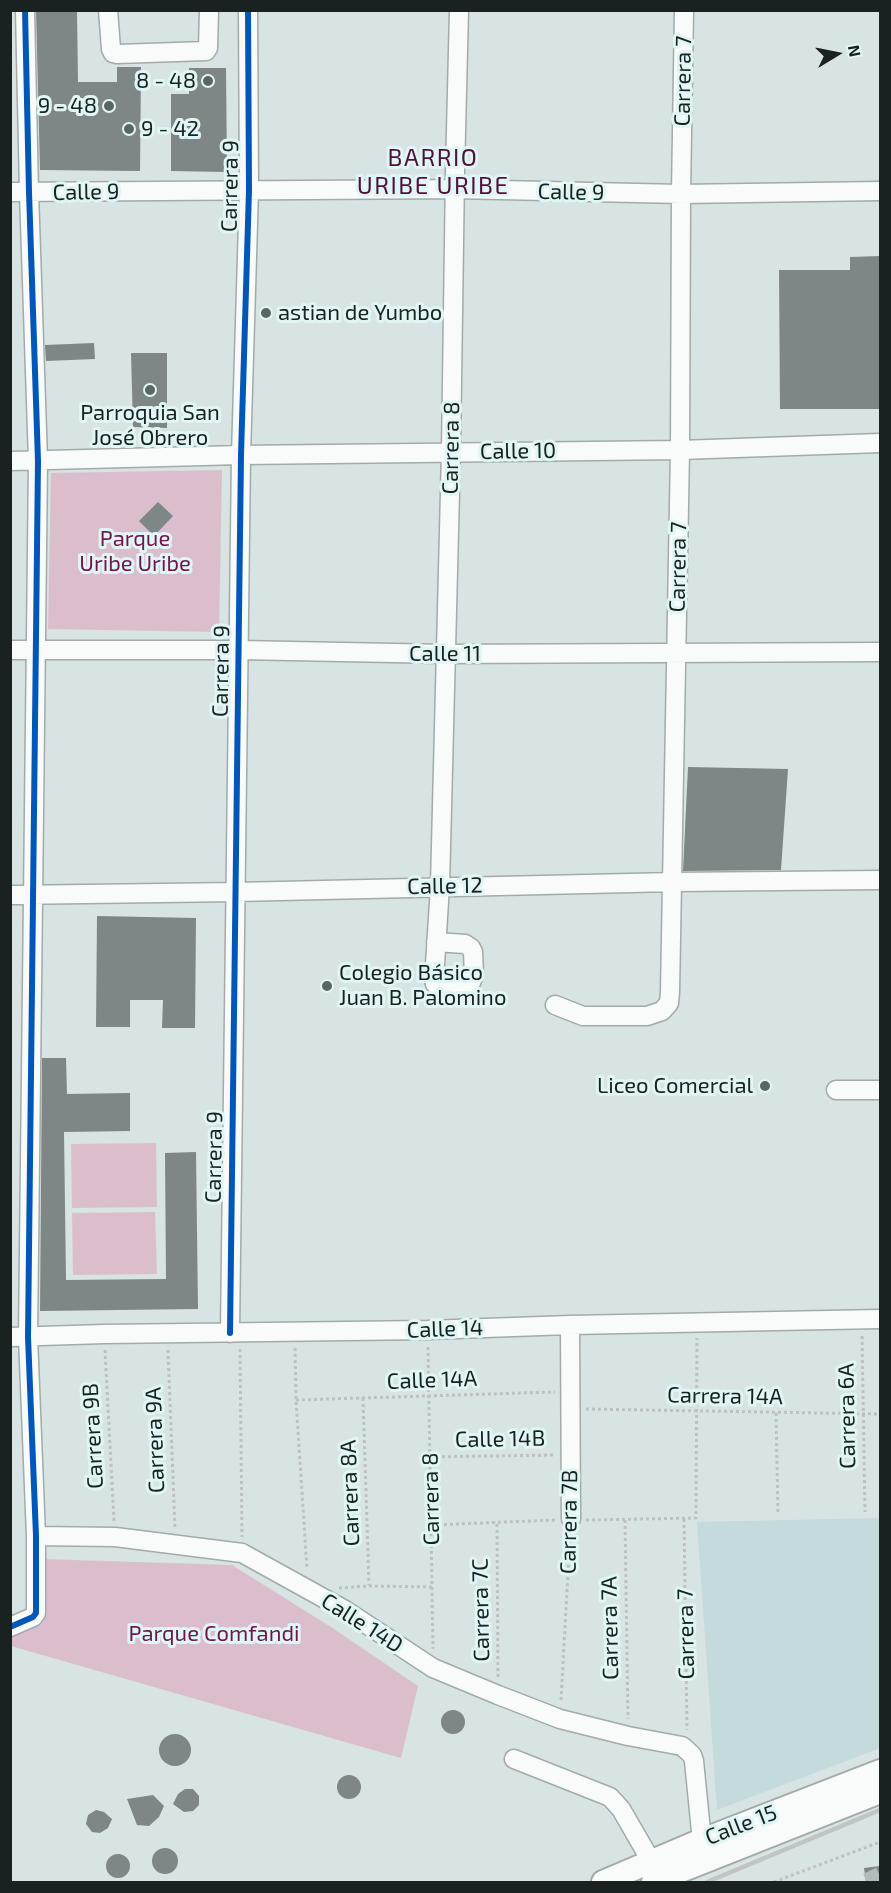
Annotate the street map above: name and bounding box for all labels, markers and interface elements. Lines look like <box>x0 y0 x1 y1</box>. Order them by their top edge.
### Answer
north arrow <box>807 24 867 84</box>
street label: Carrera 7 <box>669 35 697 127</box>
text: N <box>845 43 866 58</box>
place label: 8 - 48 <box>136 68 196 94</box>
marker: 8 - 48 <box>201 74 215 88</box>
place label: 9 - 48 <box>38 93 97 119</box>
marker: 9 - 48 <box>102 99 116 113</box>
place label: 9 - 42 <box>141 116 199 142</box>
marker: 9 - 42 <box>122 122 136 136</box>
street label: Carrera 9 <box>216 140 244 232</box>
district label: BARRIO URIBE URIBE <box>357 144 509 200</box>
street label: Calle 9 <box>52 178 120 206</box>
street label: Calle 9 <box>537 178 605 206</box>
place label: astian de Yumbo <box>278 300 442 326</box>
marker: astian de Yumbo <box>259 306 273 320</box>
marker: Parroquia San José Obrero <box>143 383 157 397</box>
place label: Parroquia San José Obrero <box>80 400 220 452</box>
street label: Carrera 8 <box>437 401 465 495</box>
street label: Calle 10 <box>480 437 556 465</box>
street label: Carrera 7 <box>664 521 692 613</box>
park label: Parque Uribe Uribe <box>79 526 191 578</box>
street label: Carrera 9 <box>207 625 235 717</box>
street label: Calle 11 <box>409 641 481 667</box>
street label: Calle 12 <box>407 872 483 900</box>
place label: Colegio Básico Juan B. Palomino <box>339 960 506 1011</box>
marker: Colegio Básico Juan B. Palomino <box>320 979 334 993</box>
place label: Liceo Comercial <box>597 1073 753 1099</box>
marker: Liceo Comercial <box>758 1079 772 1093</box>
street label: Carrera 9 <box>200 1111 228 1203</box>
street label: Calle 14 <box>406 1314 484 1344</box>
street label: Carrera 6A <box>833 1363 861 1469</box>
street label: Calle 14A <box>386 1365 478 1395</box>
street label: Carrera 9B <box>77 1382 109 1490</box>
street label: Carrera 14A <box>667 1382 783 1410</box>
street label: Carrera 9A <box>140 1387 170 1493</box>
street label: Calle 14B <box>455 1425 545 1453</box>
street label: Carrera 8A <box>335 1439 365 1547</box>
street label: Carrera 8 <box>417 1452 445 1546</box>
street label: Carrera 7B <box>555 1470 583 1574</box>
street label: Carrera 7C <box>467 1558 495 1662</box>
street label: Carrera 7A <box>596 1576 624 1680</box>
street label: Calle 14D <box>316 1588 408 1658</box>
street label: Carrera 7 <box>672 1588 700 1680</box>
park label: Parque Comfandi <box>129 1621 299 1647</box>
street label: Calle 15 <box>701 1799 781 1851</box>

